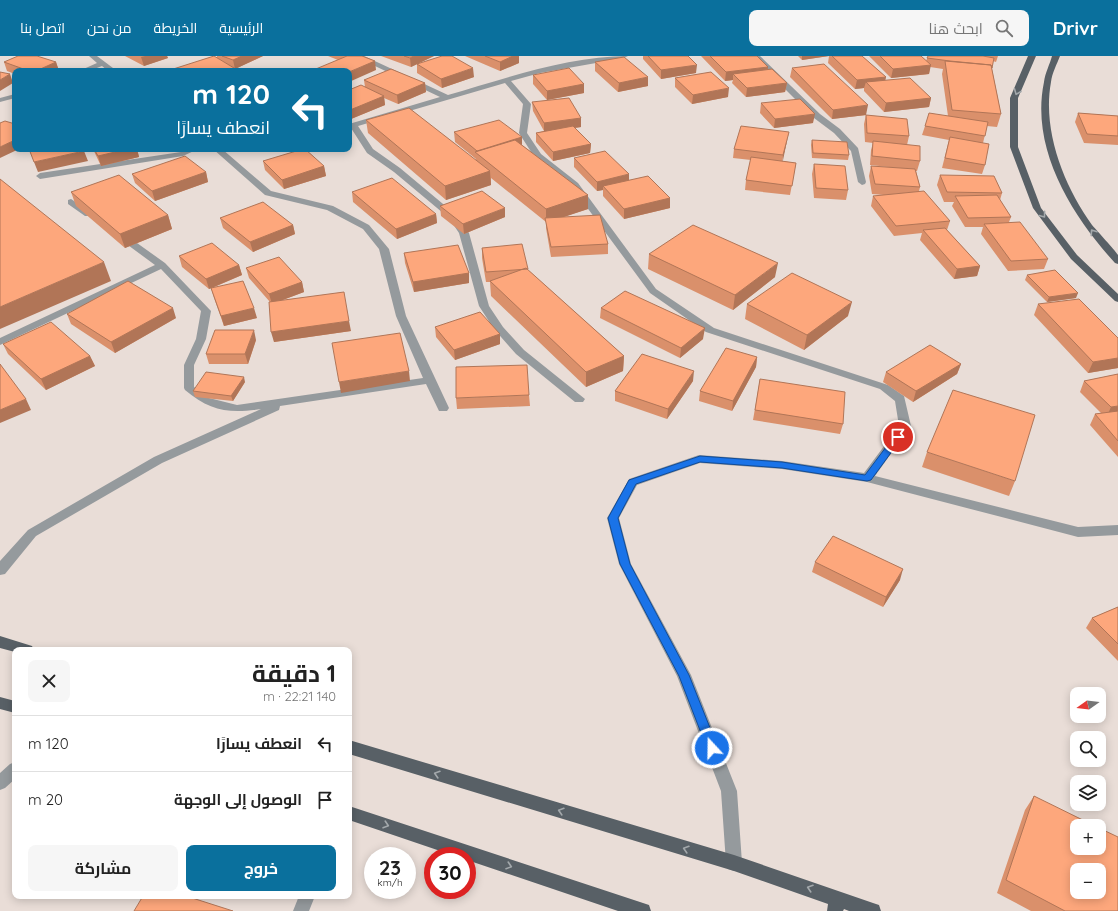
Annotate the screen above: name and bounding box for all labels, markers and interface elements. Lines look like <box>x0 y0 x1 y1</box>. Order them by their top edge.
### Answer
search box <box>749 10 1029 46</box>
text: Drivr <box>1053 16 1098 40</box>
icon: search <box>993 17 1015 39</box>
text: اتصل بنا <box>20 19 65 37</box>
text: من نحن <box>87 19 132 37</box>
text: الخريطة <box>154 19 197 37</box>
text: الرئيسية <box>219 19 263 37</box>
text: ابحث هنا <box>929 19 983 38</box>
text: 120 m <box>192 76 270 111</box>
icon: left <box>284 84 336 136</box>
one-way arrow <box>1013 88 1021 95</box>
text: انعطف يسارًا <box>176 116 270 139</box>
one-way arrow <box>1038 211 1045 218</box>
one-way arrow <box>1090 229 1098 236</box>
pin <box>881 420 915 454</box>
icon: arrive <box>887 426 909 448</box>
text: 1 دقيقة <box>252 658 336 688</box>
button: close <box>28 660 70 702</box>
north arrow <box>1070 687 1106 723</box>
map controls <box>1070 687 1106 899</box>
text: 140 m · 22:21 <box>263 688 336 704</box>
position arrow <box>691 727 733 769</box>
button: search <box>1070 731 1106 767</box>
icon: left <box>314 733 336 755</box>
text: 120 m <box>28 734 69 753</box>
text: انعطف يسارًا <box>216 734 302 753</box>
one-way arrow <box>434 770 441 779</box>
button: layers <box>1070 775 1106 811</box>
icon: arrive <box>314 789 336 811</box>
text: 20 m <box>28 790 63 809</box>
text: الوصول إلى الوجهة <box>174 790 302 809</box>
one-way arrow <box>558 807 565 816</box>
button: + <box>1070 819 1106 855</box>
one-way arrow <box>382 821 389 829</box>
button: مشاركة <box>28 845 178 891</box>
button: خروج <box>186 845 336 891</box>
one-way arrow <box>683 845 690 854</box>
speed limit sign: 30 <box>424 847 476 899</box>
text: 23 <box>379 855 401 880</box>
one-way arrow <box>506 862 513 870</box>
button: − <box>1070 863 1106 899</box>
text: km/h <box>377 876 403 889</box>
one-way arrow <box>806 885 813 893</box>

